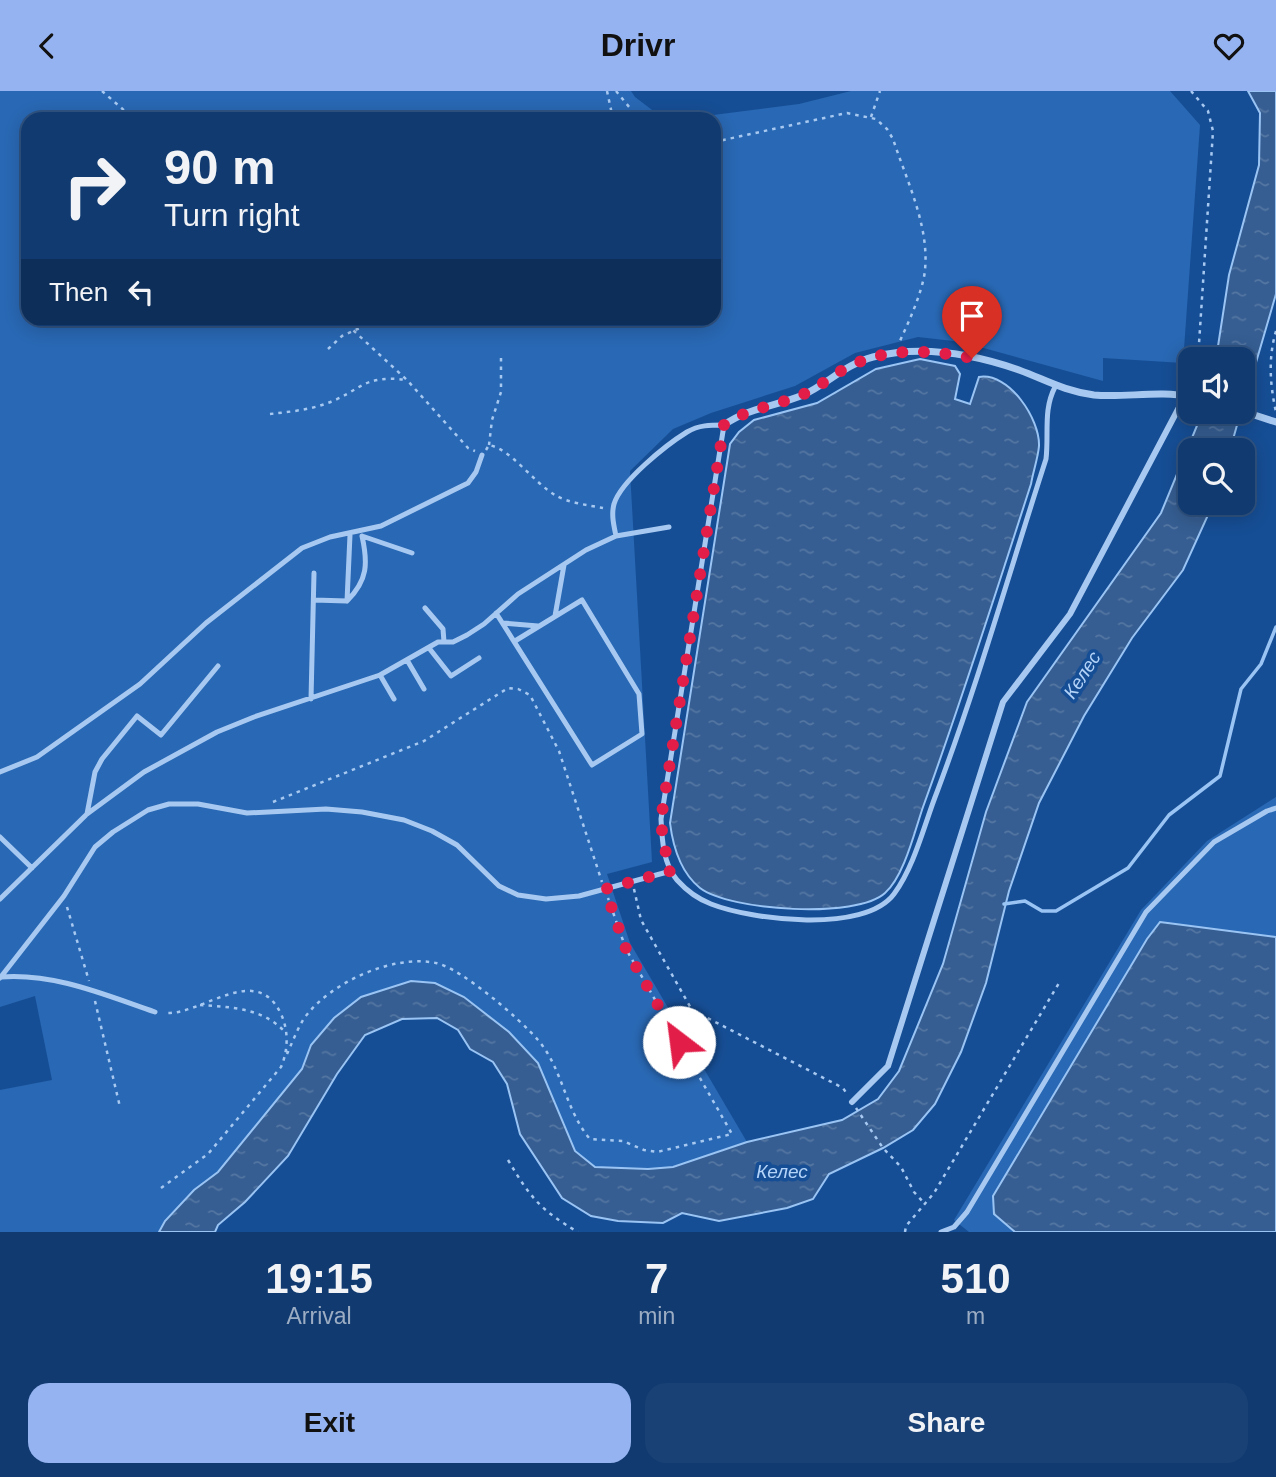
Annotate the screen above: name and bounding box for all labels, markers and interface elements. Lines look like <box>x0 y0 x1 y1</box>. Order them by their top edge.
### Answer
icon: back <box>28 27 66 65</box>
text: Drivr <box>601 27 675 63</box>
icon: heart <box>1210 27 1248 65</box>
icon: right <box>49 140 140 231</box>
text: 90 m <box>164 140 276 194</box>
text: Turn right <box>164 197 300 233</box>
icon: left <box>122 273 160 311</box>
text: Then <box>49 277 108 307</box>
pin <box>942 286 1002 358</box>
icon: arrive <box>953 297 991 335</box>
map controls <box>1178 347 1255 515</box>
button: sound <box>1178 347 1255 424</box>
button: search <box>1178 438 1255 515</box>
water label: Келес <box>1059 647 1105 702</box>
position arrow <box>642 1005 716 1079</box>
water label: Келес <box>756 1161 808 1182</box>
text: 19:15 <box>265 1255 373 1302</box>
text: 7 <box>645 1255 668 1302</box>
text: 510 <box>941 1255 1011 1302</box>
text: Arrival <box>286 1303 352 1329</box>
text: min <box>638 1303 675 1329</box>
text: m <box>966 1303 985 1329</box>
button: Exit <box>28 1383 631 1463</box>
button: Share <box>645 1383 1248 1463</box>

